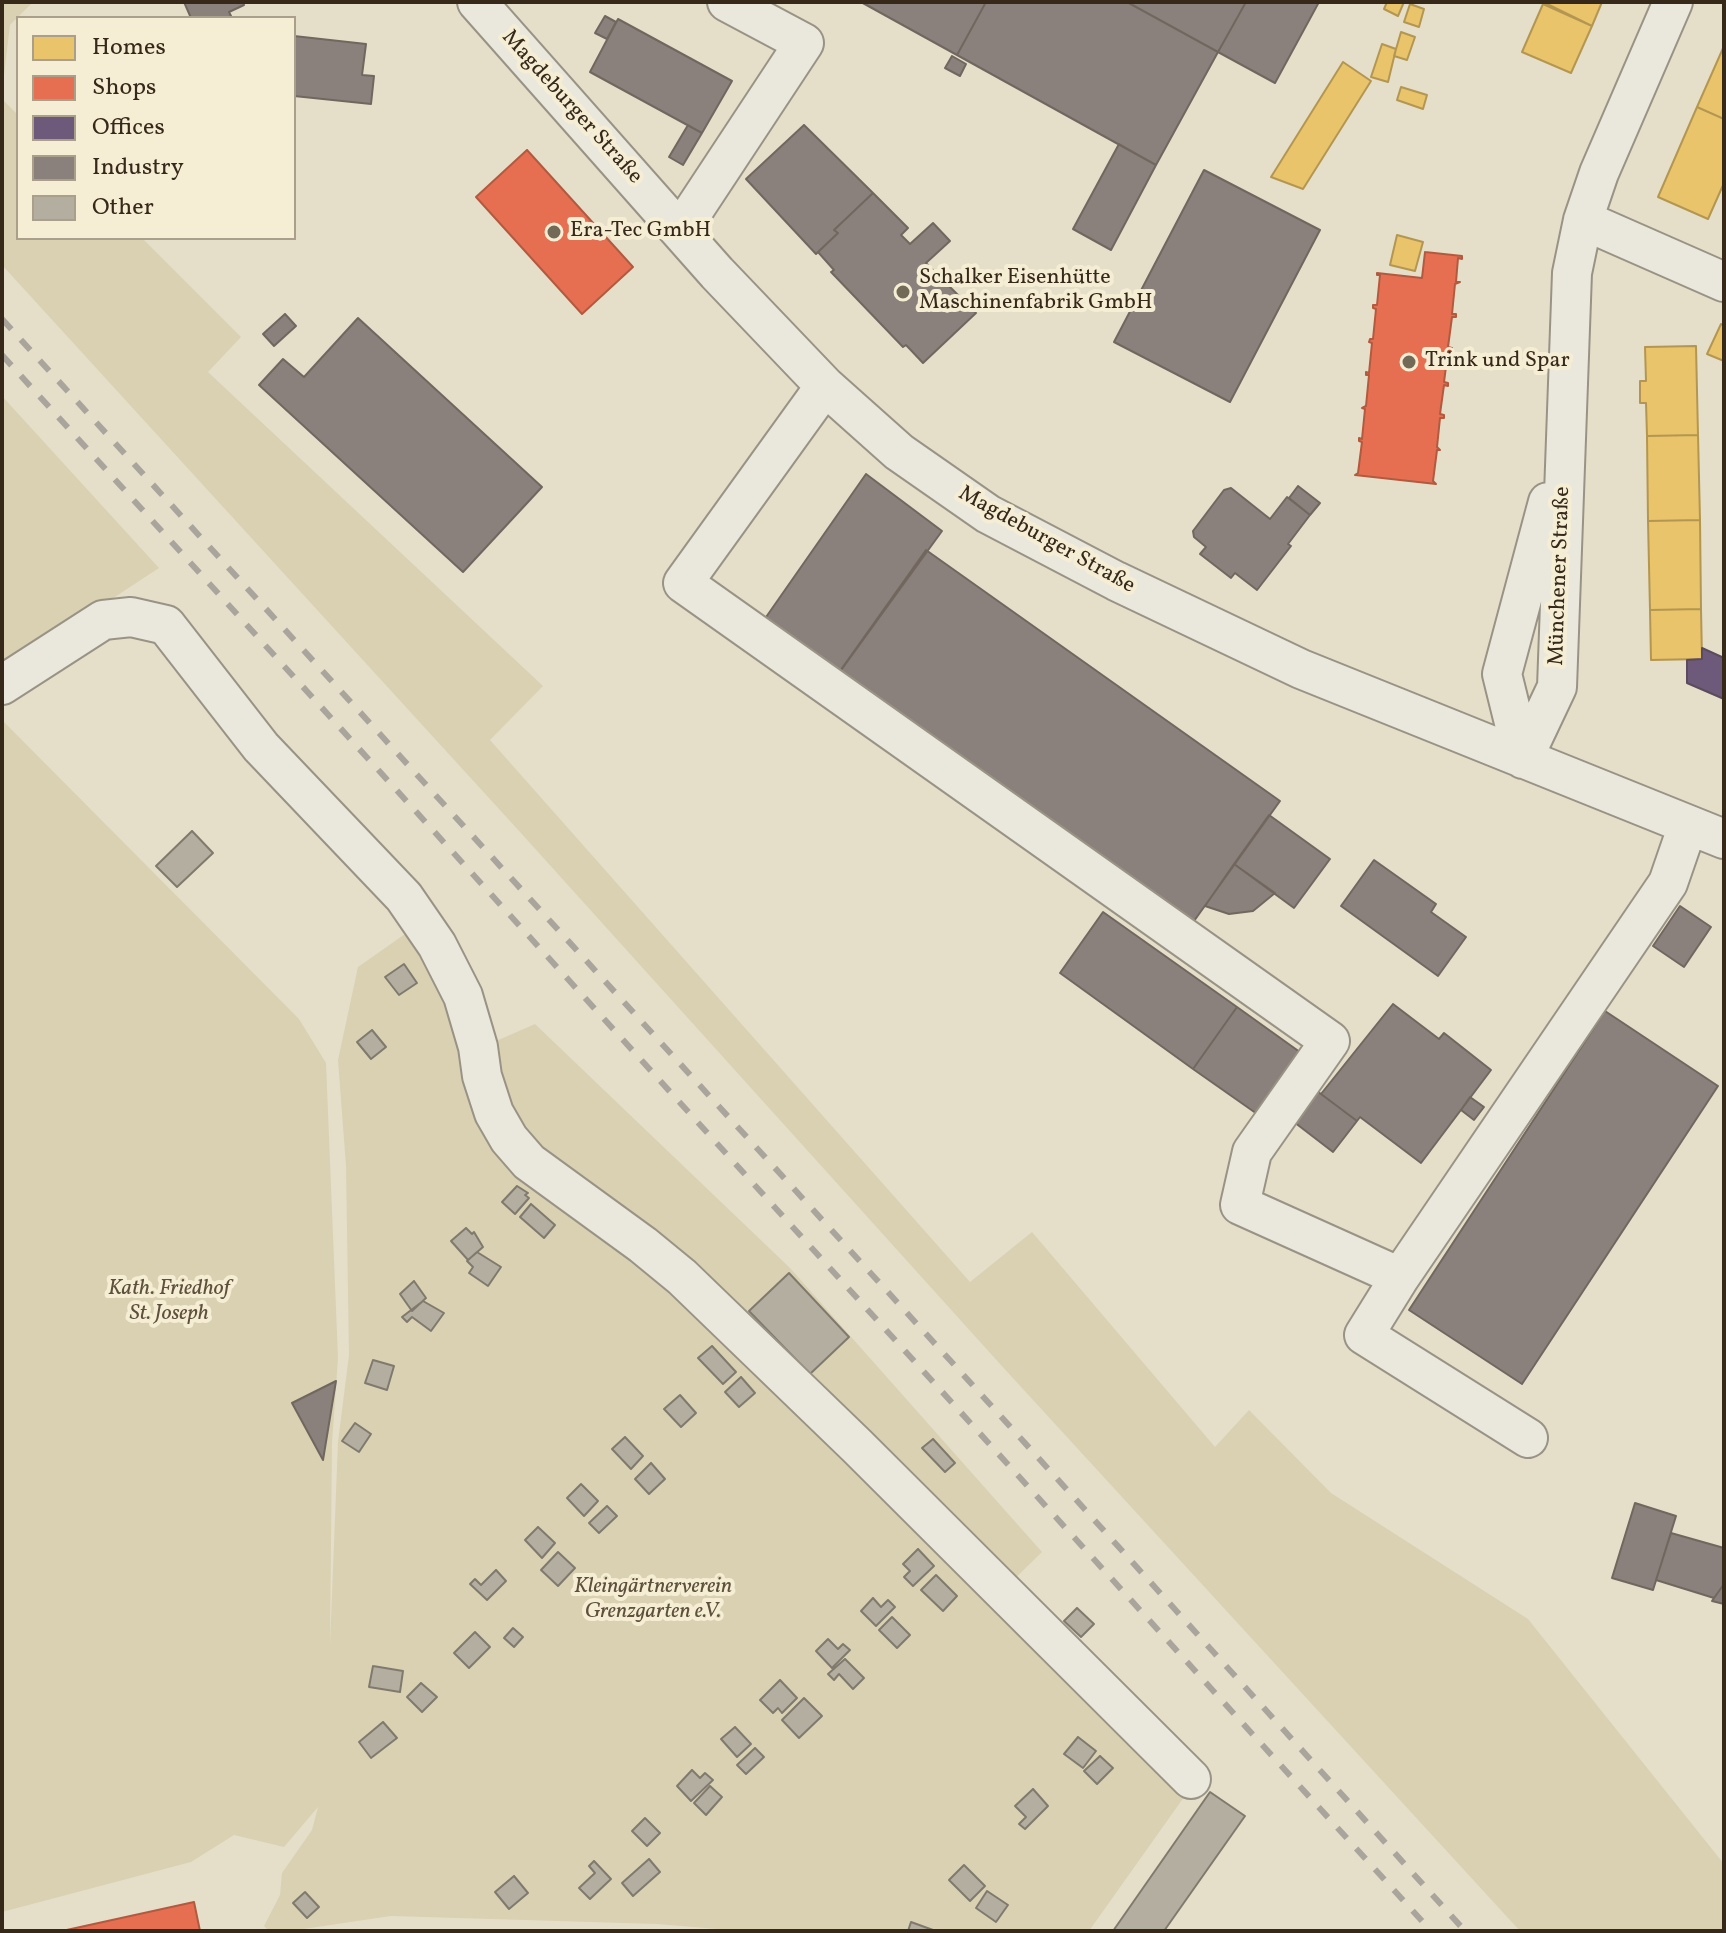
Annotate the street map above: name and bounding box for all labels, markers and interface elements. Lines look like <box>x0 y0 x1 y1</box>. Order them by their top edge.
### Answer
legend <box>16 16 296 240</box>
street label: Magdeburger Straße <box>495 26 647 190</box>
text: Homes <box>92 31 166 65</box>
text: Shops <box>92 71 156 105</box>
text: Offices <box>92 111 165 145</box>
text: Industry <box>92 151 184 185</box>
text: Other <box>92 191 154 225</box>
place label: Era-Tec GmbH <box>570 219 711 245</box>
marker: Era-Tec GmbH <box>545 223 563 241</box>
place label: Schalker Eisenhütte Maschinenfabrik GmbH <box>919 266 1152 318</box>
marker: Schalker Eisenhütte Maschinenfabrik GmbH <box>894 283 912 301</box>
place label: Trink und Spar <box>1425 349 1570 375</box>
marker: Trink und Spar <box>1400 353 1418 371</box>
street label: Magdeburger Straße <box>953 481 1139 601</box>
street label: Münchener Straße <box>1545 486 1577 666</box>
park label: Kath. Friedhof St. Joseph <box>108 1277 230 1328</box>
park label: Kleingärtnerverein Grenzgarten e.V. <box>574 1575 732 1626</box>

